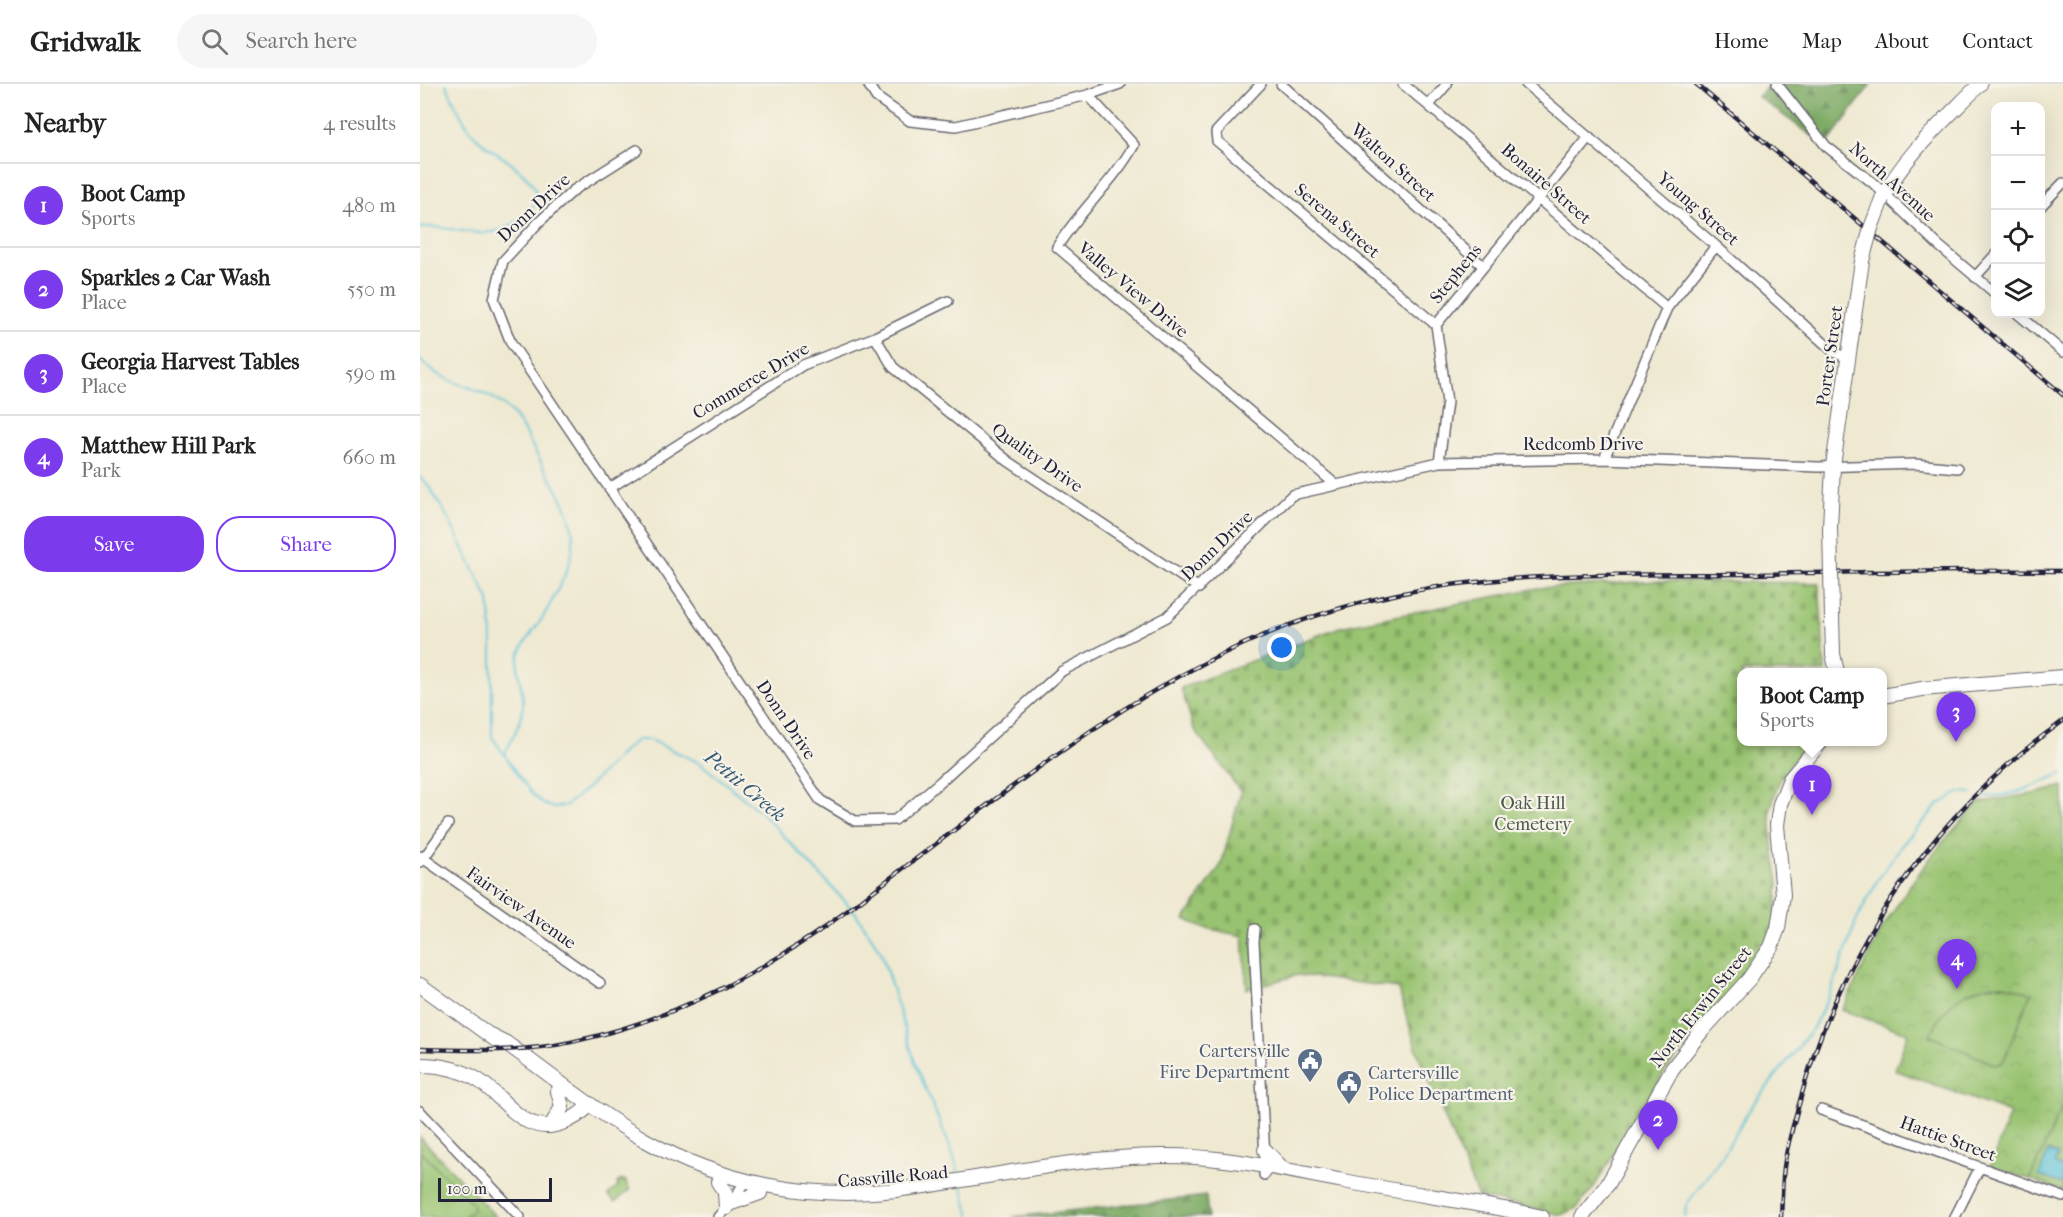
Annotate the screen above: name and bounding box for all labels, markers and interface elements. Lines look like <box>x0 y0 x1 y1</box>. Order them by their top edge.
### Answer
search box <box>177 14 597 68</box>
text: Gridwalk <box>30 25 141 58</box>
icon: search <box>198 25 231 58</box>
text: Search here <box>246 28 357 54</box>
text: Home <box>1714 29 1769 53</box>
text: Map <box>1802 29 1842 53</box>
text: About <box>1875 29 1929 53</box>
text: Contact <box>1962 29 2033 53</box>
map controls <box>1991 102 2045 318</box>
button: + <box>1991 102 2045 156</box>
text: Nearby <box>24 108 106 139</box>
text: 4 results <box>323 112 396 135</box>
street label: Walton Street <box>1346 119 1440 207</box>
street label: North Avenue <box>1845 138 1939 226</box>
street label: Bonaire Street <box>1497 139 1596 229</box>
button: − <box>1991 156 2045 210</box>
street label: Young Street <box>1652 167 1744 250</box>
street label: Donn Drive <box>493 169 575 247</box>
street label: Serena Street <box>1290 179 1384 263</box>
text: Boot Camp <box>81 181 185 207</box>
text: 1 <box>40 194 47 217</box>
text: 480 m <box>342 194 396 217</box>
text: Sports <box>81 207 135 230</box>
button: locate <box>1991 210 2045 264</box>
street label: Valley View Drive <box>1073 237 1193 342</box>
street label: Stephens <box>1426 240 1486 308</box>
button: layers <box>1991 264 2045 318</box>
text: Sparkles 2 Car Wash <box>81 265 270 291</box>
text: 2 <box>38 278 49 301</box>
text: 550 m <box>347 278 396 301</box>
text: Place <box>81 291 127 314</box>
street label: Porter Street <box>1813 304 1848 408</box>
street label: Commerce Drive <box>689 338 813 424</box>
text: Georgia Harvest Tables <box>81 349 299 375</box>
text: 3 <box>39 362 48 385</box>
text: 590 m <box>345 362 396 385</box>
text: Place <box>81 375 127 398</box>
street label: Quality Drive <box>987 419 1087 497</box>
text: Matthew Hill Park <box>81 433 256 459</box>
street label: Redcomb Drive <box>1523 434 1643 455</box>
text: 4 <box>38 446 49 469</box>
text: 660 m <box>342 446 396 469</box>
text: Park <box>81 459 121 482</box>
street label: Donn Drive <box>1177 507 1257 585</box>
button: Save <box>24 516 204 572</box>
button: Share <box>216 516 396 572</box>
your location <box>1267 633 1296 662</box>
popup <box>1737 668 1887 746</box>
street label: Donn Drive <box>752 676 820 764</box>
text: Boot Camp <box>1760 683 1864 709</box>
pin: 3 <box>1936 692 1976 742</box>
text: Sports <box>1760 709 1814 732</box>
water label: Pettit Creek <box>699 745 790 826</box>
pin: 1 <box>1792 766 1832 815</box>
park label: Oak Hill Cemetery <box>1494 793 1573 835</box>
street label: Fairview Avenue <box>462 862 580 954</box>
pin: 4 <box>1938 940 1976 989</box>
street label: North Erwin Street <box>1646 942 1757 1072</box>
place label: Cartersville Fire Department <box>1159 1041 1291 1083</box>
public building icon: Cartersville Fire Department <box>1295 1046 1325 1084</box>
place label: Cartersville Police Department <box>1368 1063 1514 1105</box>
public building icon: Cartersville Police Department <box>1334 1068 1364 1106</box>
pin: 2 <box>1638 1100 1678 1150</box>
street label: Hattie Street <box>1897 1112 2000 1166</box>
street label: Cassville Road <box>837 1162 949 1192</box>
scale bar <box>438 1175 552 1202</box>
text: 100 m <box>447 1179 487 1198</box>

